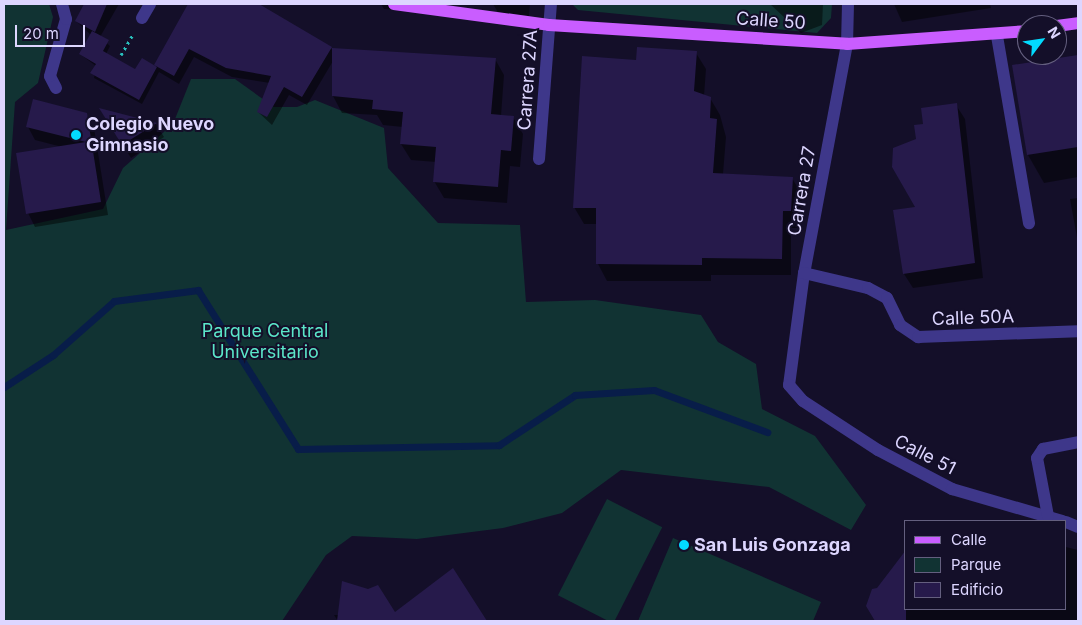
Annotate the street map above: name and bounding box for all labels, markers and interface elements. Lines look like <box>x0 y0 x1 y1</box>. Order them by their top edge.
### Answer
street label: Calle 50 <box>735 8 807 34</box>
scale bar <box>18 15 88 47</box>
north arrow <box>1017 15 1067 65</box>
text: 20 m <box>23 24 59 43</box>
text: N <box>1044 24 1064 41</box>
street label: Carrera 27A <box>514 29 542 131</box>
place label: Colegio Nuevo Gimnasio <box>86 114 214 156</box>
marker: Colegio Nuevo Gimnasio <box>70 129 82 141</box>
street label: Carrera 27 <box>784 145 820 237</box>
street label: Calle 50A <box>932 306 1014 330</box>
park label: Parque Central Universitario <box>202 321 328 364</box>
street label: Calle 51 <box>891 430 959 480</box>
legend <box>904 520 1067 610</box>
text: Calle <box>951 530 986 549</box>
place label: San Luis Gonzaga <box>694 534 851 556</box>
marker: San Luis Gonzaga <box>678 539 690 551</box>
text: Parque <box>951 555 1001 574</box>
text: Edificio <box>951 580 1003 599</box>

